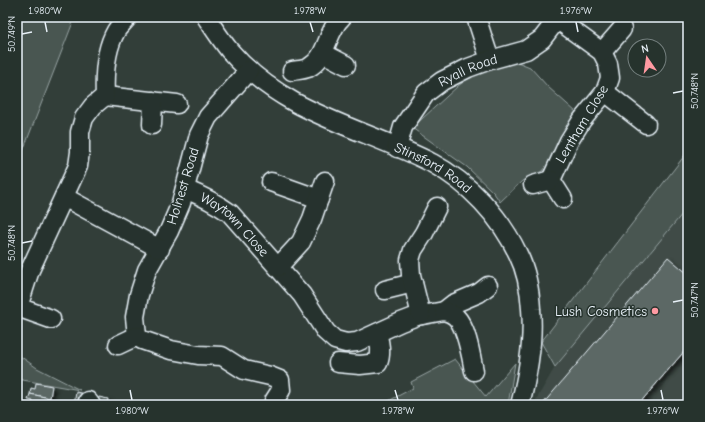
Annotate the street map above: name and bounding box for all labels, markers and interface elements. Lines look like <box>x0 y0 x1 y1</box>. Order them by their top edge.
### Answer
text: 1.980°W <box>28 5 62 17</box>
text: 1.978°W <box>294 5 326 17</box>
text: 1.976°W <box>560 5 592 17</box>
text: 50.749°N <box>6 16 18 52</box>
north arrow <box>627 38 667 78</box>
text: N <box>640 42 650 56</box>
street label: Ryall Road <box>435 50 499 90</box>
text: 50.748°N <box>689 73 701 109</box>
street label: Lentham Close <box>552 82 612 166</box>
street label: Stinsford Road <box>392 138 476 196</box>
street label: Holnest Road <box>163 145 203 227</box>
street label: Waytown Close <box>198 189 273 260</box>
text: 50.748°N <box>6 225 18 261</box>
text: 50.747°N <box>689 282 701 318</box>
place label: Lush Cosmetics <box>555 303 647 320</box>
marker: Lush Cosmetics <box>650 306 660 316</box>
text: 1.980°W <box>115 405 149 417</box>
text: 1.978°W <box>382 405 414 417</box>
text: 1.976°W <box>647 405 679 417</box>

